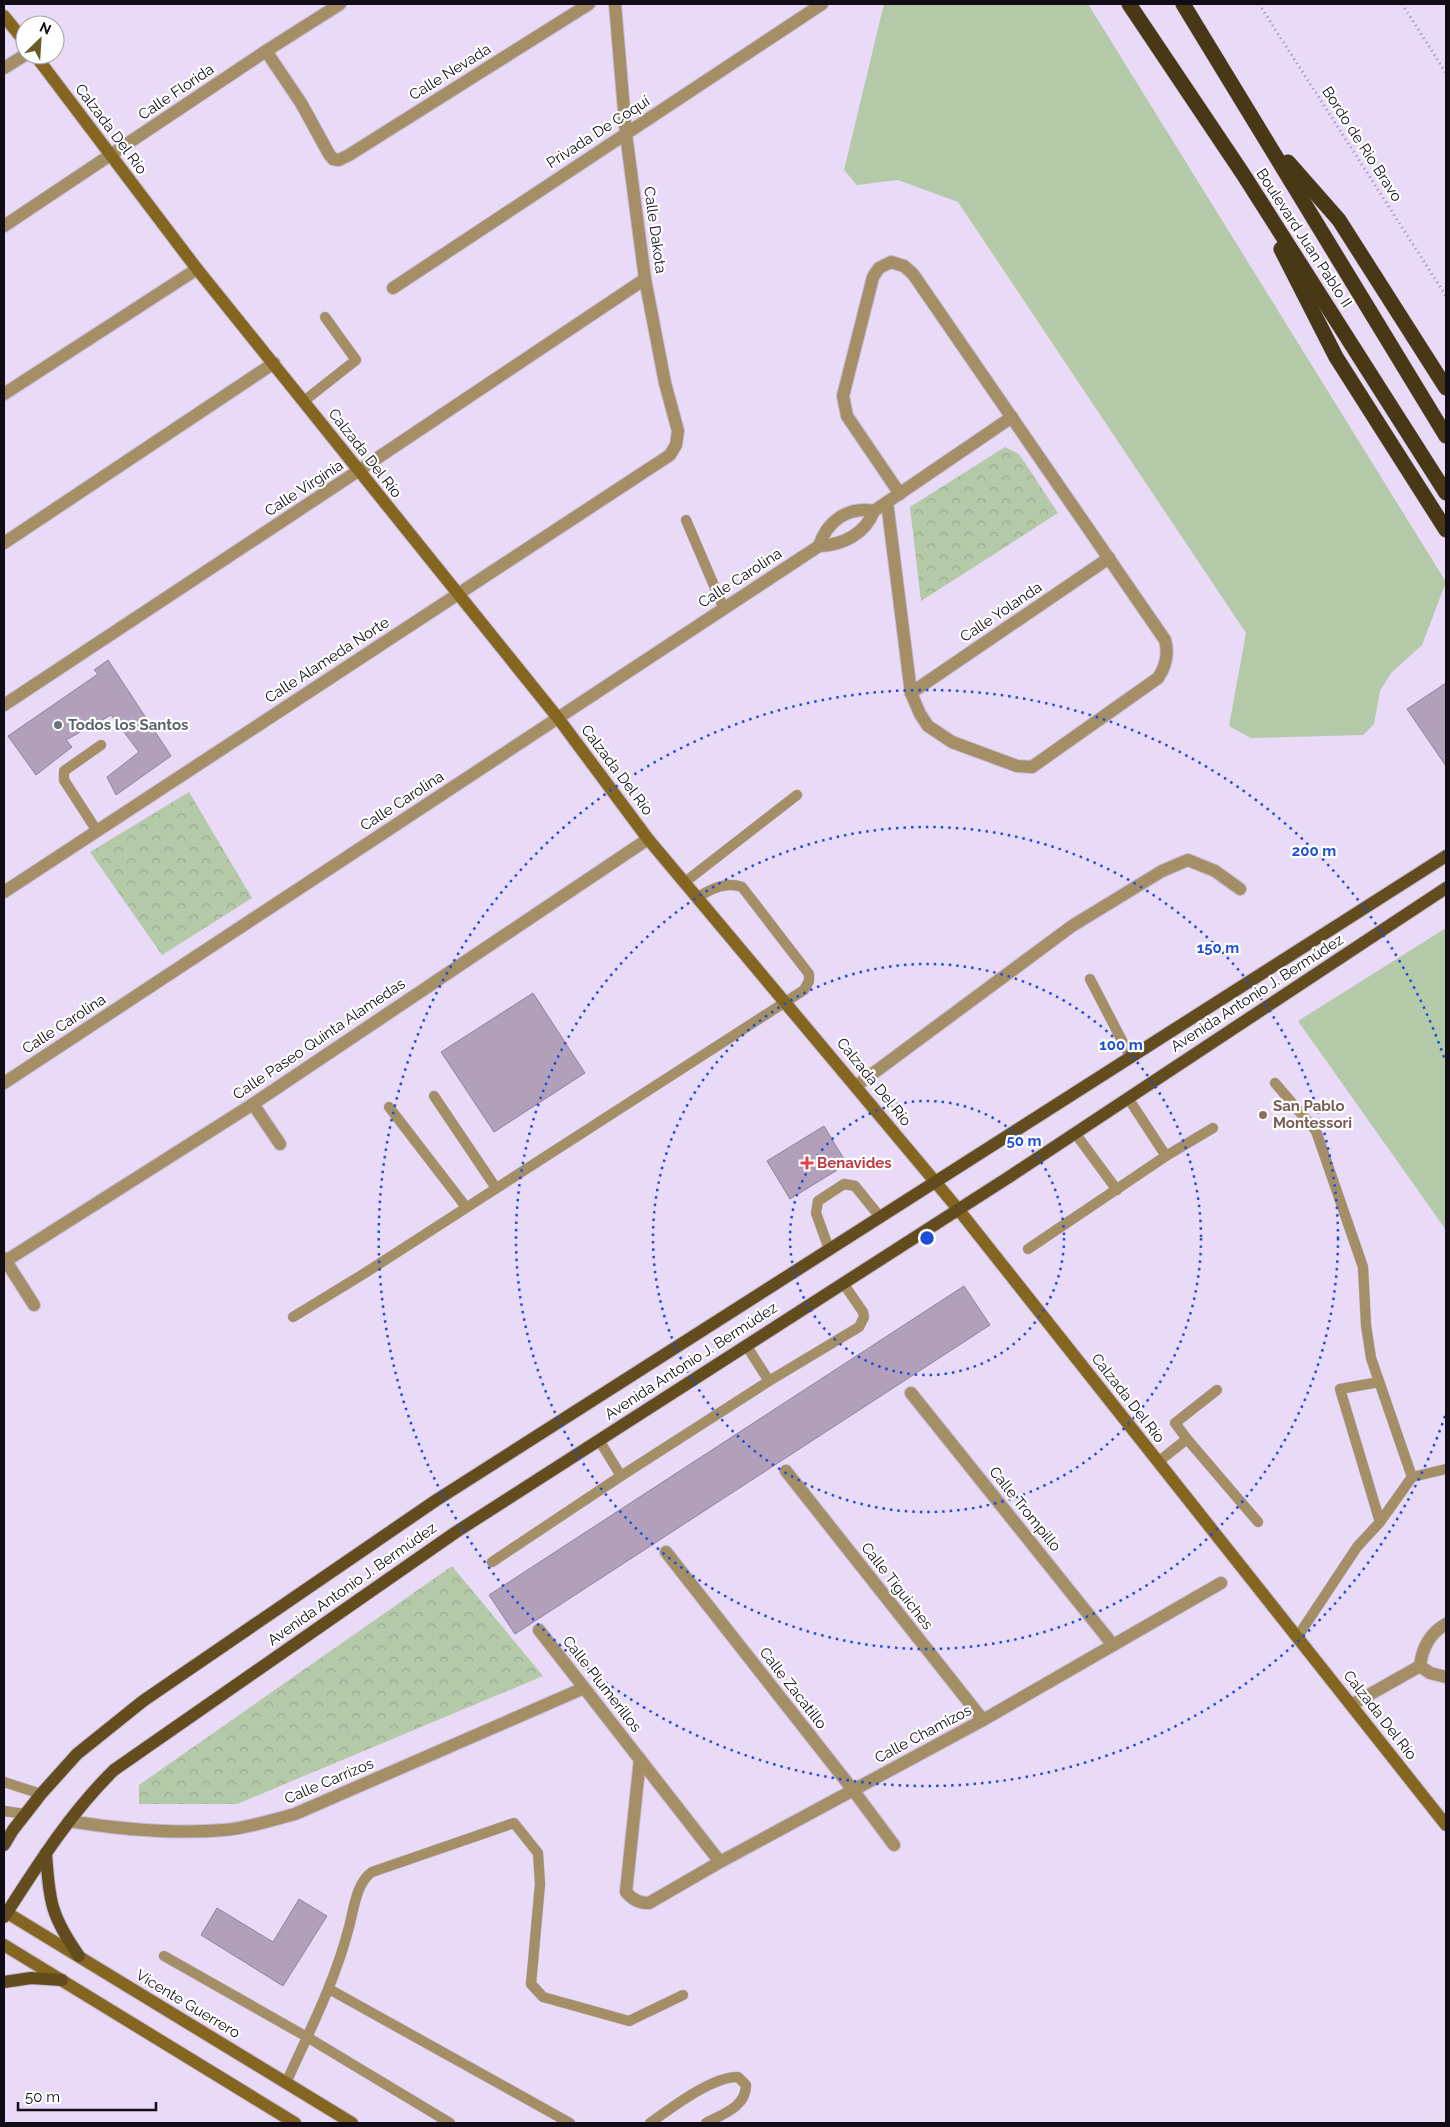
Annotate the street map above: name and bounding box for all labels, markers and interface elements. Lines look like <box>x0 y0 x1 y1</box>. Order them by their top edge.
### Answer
north arrow <box>15 15 65 65</box>
text: N <box>37 19 54 38</box>
street label: Calle Nevada <box>406 40 494 104</box>
street label: Calle Florida <box>135 60 217 124</box>
street label: Calzada Del Río <box>71 80 151 178</box>
street label: Bordo de Rio Bravo <box>1318 83 1406 205</box>
street label: Privada De Coquí <box>543 92 653 172</box>
street label: Boulevard Juan Pablo II <box>1252 165 1356 311</box>
street label: Calle Dakota <box>640 185 670 275</box>
street label: Calzada Del Río <box>325 405 405 501</box>
street label: Calle Virginia <box>261 456 347 520</box>
street label: Calle Carolina <box>695 544 785 612</box>
street label: Calle Yolanda <box>957 578 1045 646</box>
street label: Calle Alameda Norte <box>262 613 393 707</box>
place label: Todos los Santos <box>68 716 188 734</box>
marker: Todos los Santos <box>52 719 64 731</box>
street label: Calzada Del Río <box>577 721 657 819</box>
street label: Calle Carolina <box>357 767 447 835</box>
text: 200 m <box>1292 842 1336 860</box>
street label: Avenida Antonio J. Bermúdez <box>1167 930 1347 1056</box>
text: 150 m <box>1197 939 1239 957</box>
street label: Calle Paseo Quinta Alamedas <box>229 975 409 1103</box>
street label: Calle Carolina <box>19 990 109 1058</box>
street label: Calzada Del Río <box>833 1034 915 1130</box>
text: 100 m <box>1099 1036 1143 1054</box>
place label: San Pablo Montessori <box>1273 1097 1352 1132</box>
marker: San Pablo Montessori <box>1257 1109 1269 1121</box>
text: 50 m <box>1006 1132 1042 1150</box>
place label: Benavides <box>817 1154 892 1172</box>
marker: Benavides <box>801 1157 813 1169</box>
centre of rings <box>918 1229 936 1247</box>
street label: Avenida Antonio J. Bermúdez <box>601 1298 781 1424</box>
street label: Calzada Del Río <box>1088 1350 1168 1446</box>
street label: Calle Trompillo <box>985 1463 1065 1555</box>
street label: Avenida Antonio J. Bermúdez <box>264 1519 440 1649</box>
street label: Calle Tiguiches <box>857 1539 937 1633</box>
street label: Calle Plumerillos <box>559 1632 645 1736</box>
street label: Calle Zacatillo <box>756 1644 830 1732</box>
street label: Calzada Del Río <box>1340 1667 1420 1763</box>
street label: Calle Chamizos <box>872 1701 974 1767</box>
street label: Calle Carrizos <box>282 1754 376 1808</box>
street label: Vicente Guerrero <box>133 1966 243 2042</box>
scale bar <box>18 2080 155 2112</box>
text: 50 m <box>25 2088 60 2106</box>

